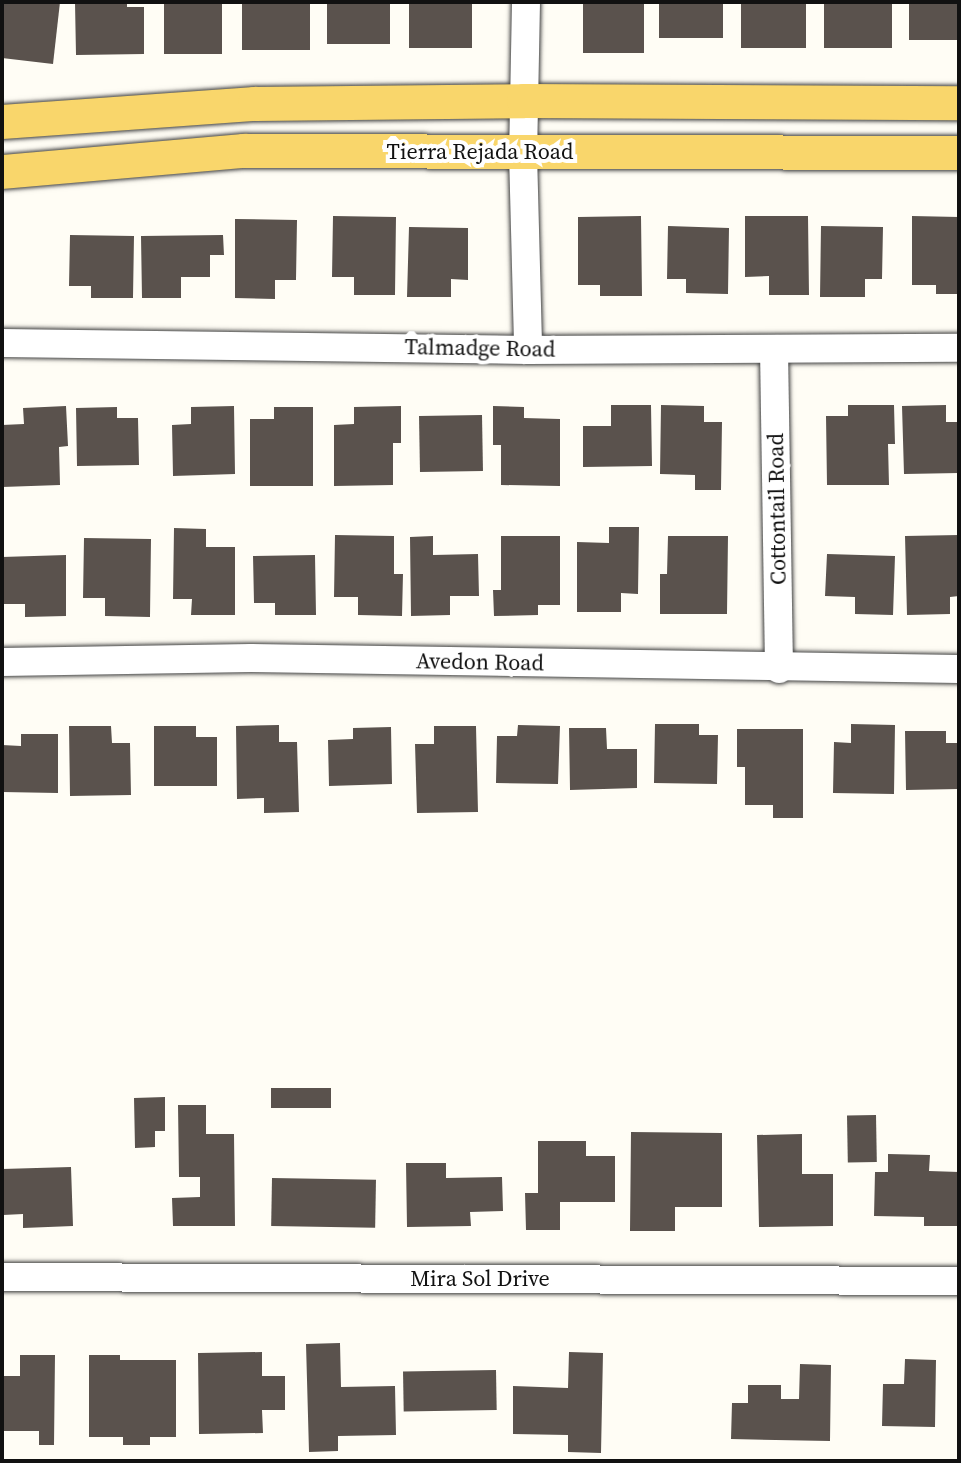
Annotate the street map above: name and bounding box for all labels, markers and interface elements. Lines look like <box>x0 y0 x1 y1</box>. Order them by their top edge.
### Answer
street label: Tierra Rejada Road <box>387 139 573 165</box>
street label: Talmadge Road <box>404 333 556 363</box>
street label: Cottontail Road <box>762 433 792 585</box>
street label: Avedon Road <box>416 648 544 676</box>
street label: Mira Sol Drive <box>410 1266 550 1292</box>

